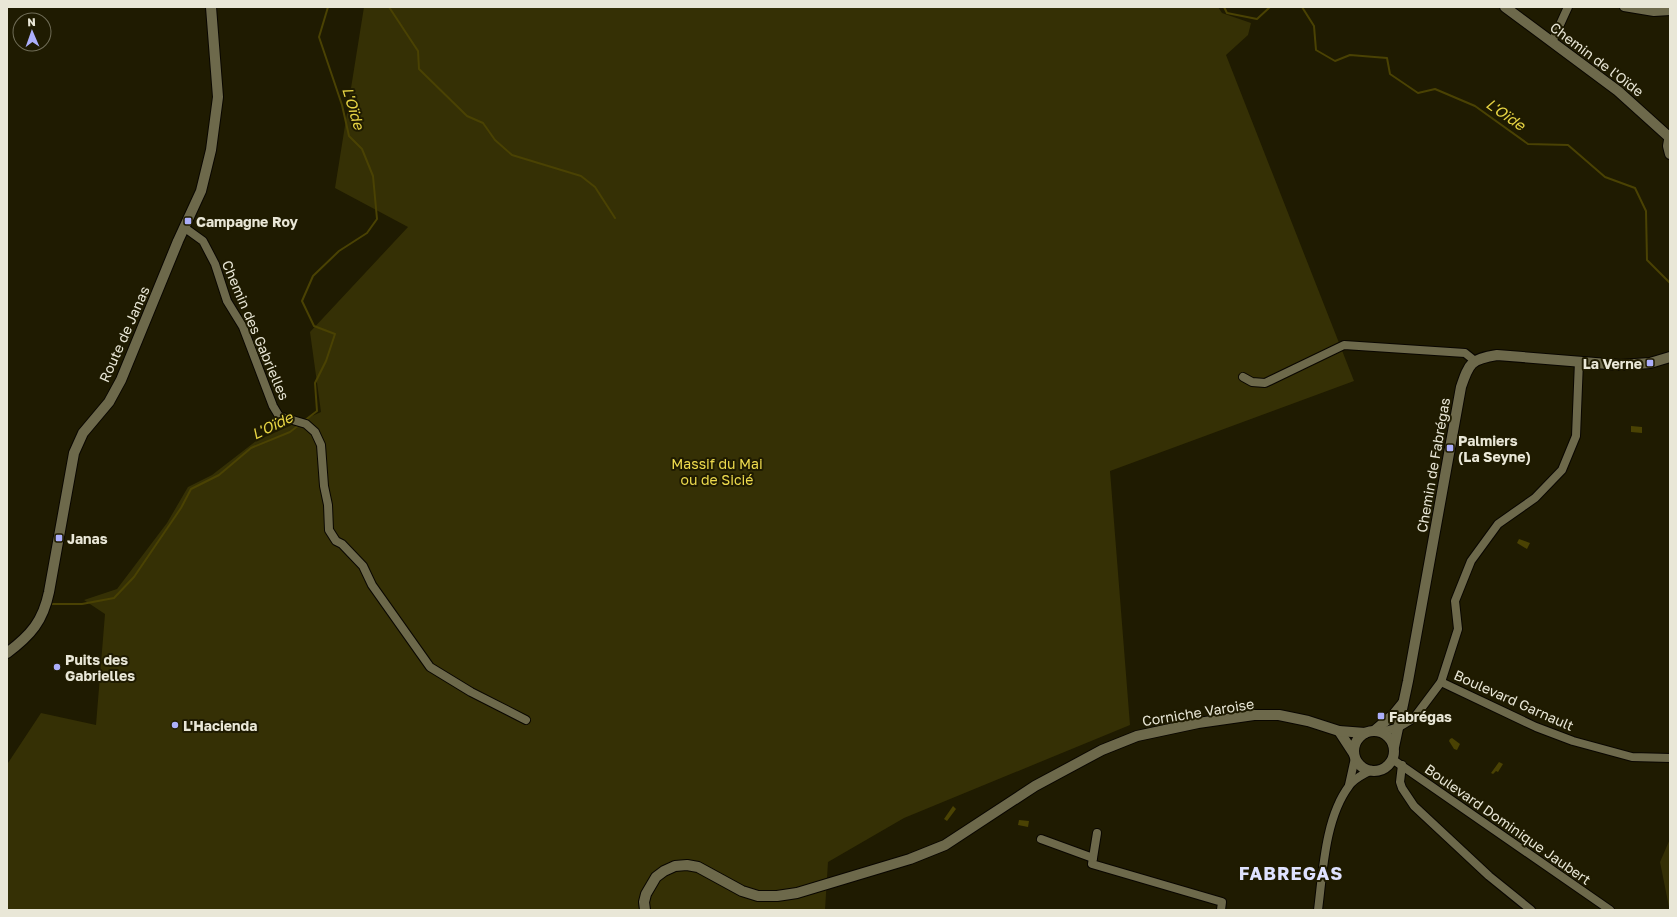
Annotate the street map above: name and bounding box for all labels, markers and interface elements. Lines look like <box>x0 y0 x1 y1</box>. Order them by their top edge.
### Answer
north arrow <box>12 12 52 52</box>
text: N <box>27 15 36 28</box>
street label: Chemin de l'Oïde <box>1547 18 1647 100</box>
water label: L'Oïde <box>339 85 369 133</box>
water label: L'Oïde <box>1483 94 1530 135</box>
place label: Campagne Roy <box>196 213 299 230</box>
marker: Campagne Roy <box>183 216 193 226</box>
street label: Chemin des Gabrielles <box>219 258 293 402</box>
street label: Route de Janas <box>95 283 153 385</box>
place label: La Verne <box>1583 355 1642 372</box>
marker: La Verne <box>1645 358 1655 368</box>
street label: Chemin de Fabrégas <box>1413 396 1453 534</box>
water label: L'Oïde <box>249 407 297 443</box>
place label: Palmiers (La Seyne) <box>1458 432 1531 465</box>
marker: Palmiers (La Seyne) <box>1445 443 1455 453</box>
park label: Massif du Mai ou de Sicié <box>671 455 763 488</box>
place label: Janas <box>67 530 108 547</box>
marker: Janas <box>54 533 64 543</box>
place label: Puits des Gabrielles <box>65 651 135 684</box>
marker: Puits des Gabrielles <box>52 662 62 672</box>
street label: Boulevard Garnault <box>1452 666 1576 734</box>
street label: Corniche Varoise <box>1141 695 1255 729</box>
place label: Fabrégas <box>1389 708 1452 725</box>
marker: Fabrégas <box>1376 711 1386 721</box>
place label: L'Hacienda <box>183 717 257 734</box>
marker: L'Hacienda <box>170 720 180 730</box>
street label: Boulevard Dominique Jaubert <box>1422 760 1594 888</box>
district label: FABREGAS <box>1239 862 1343 884</box>

